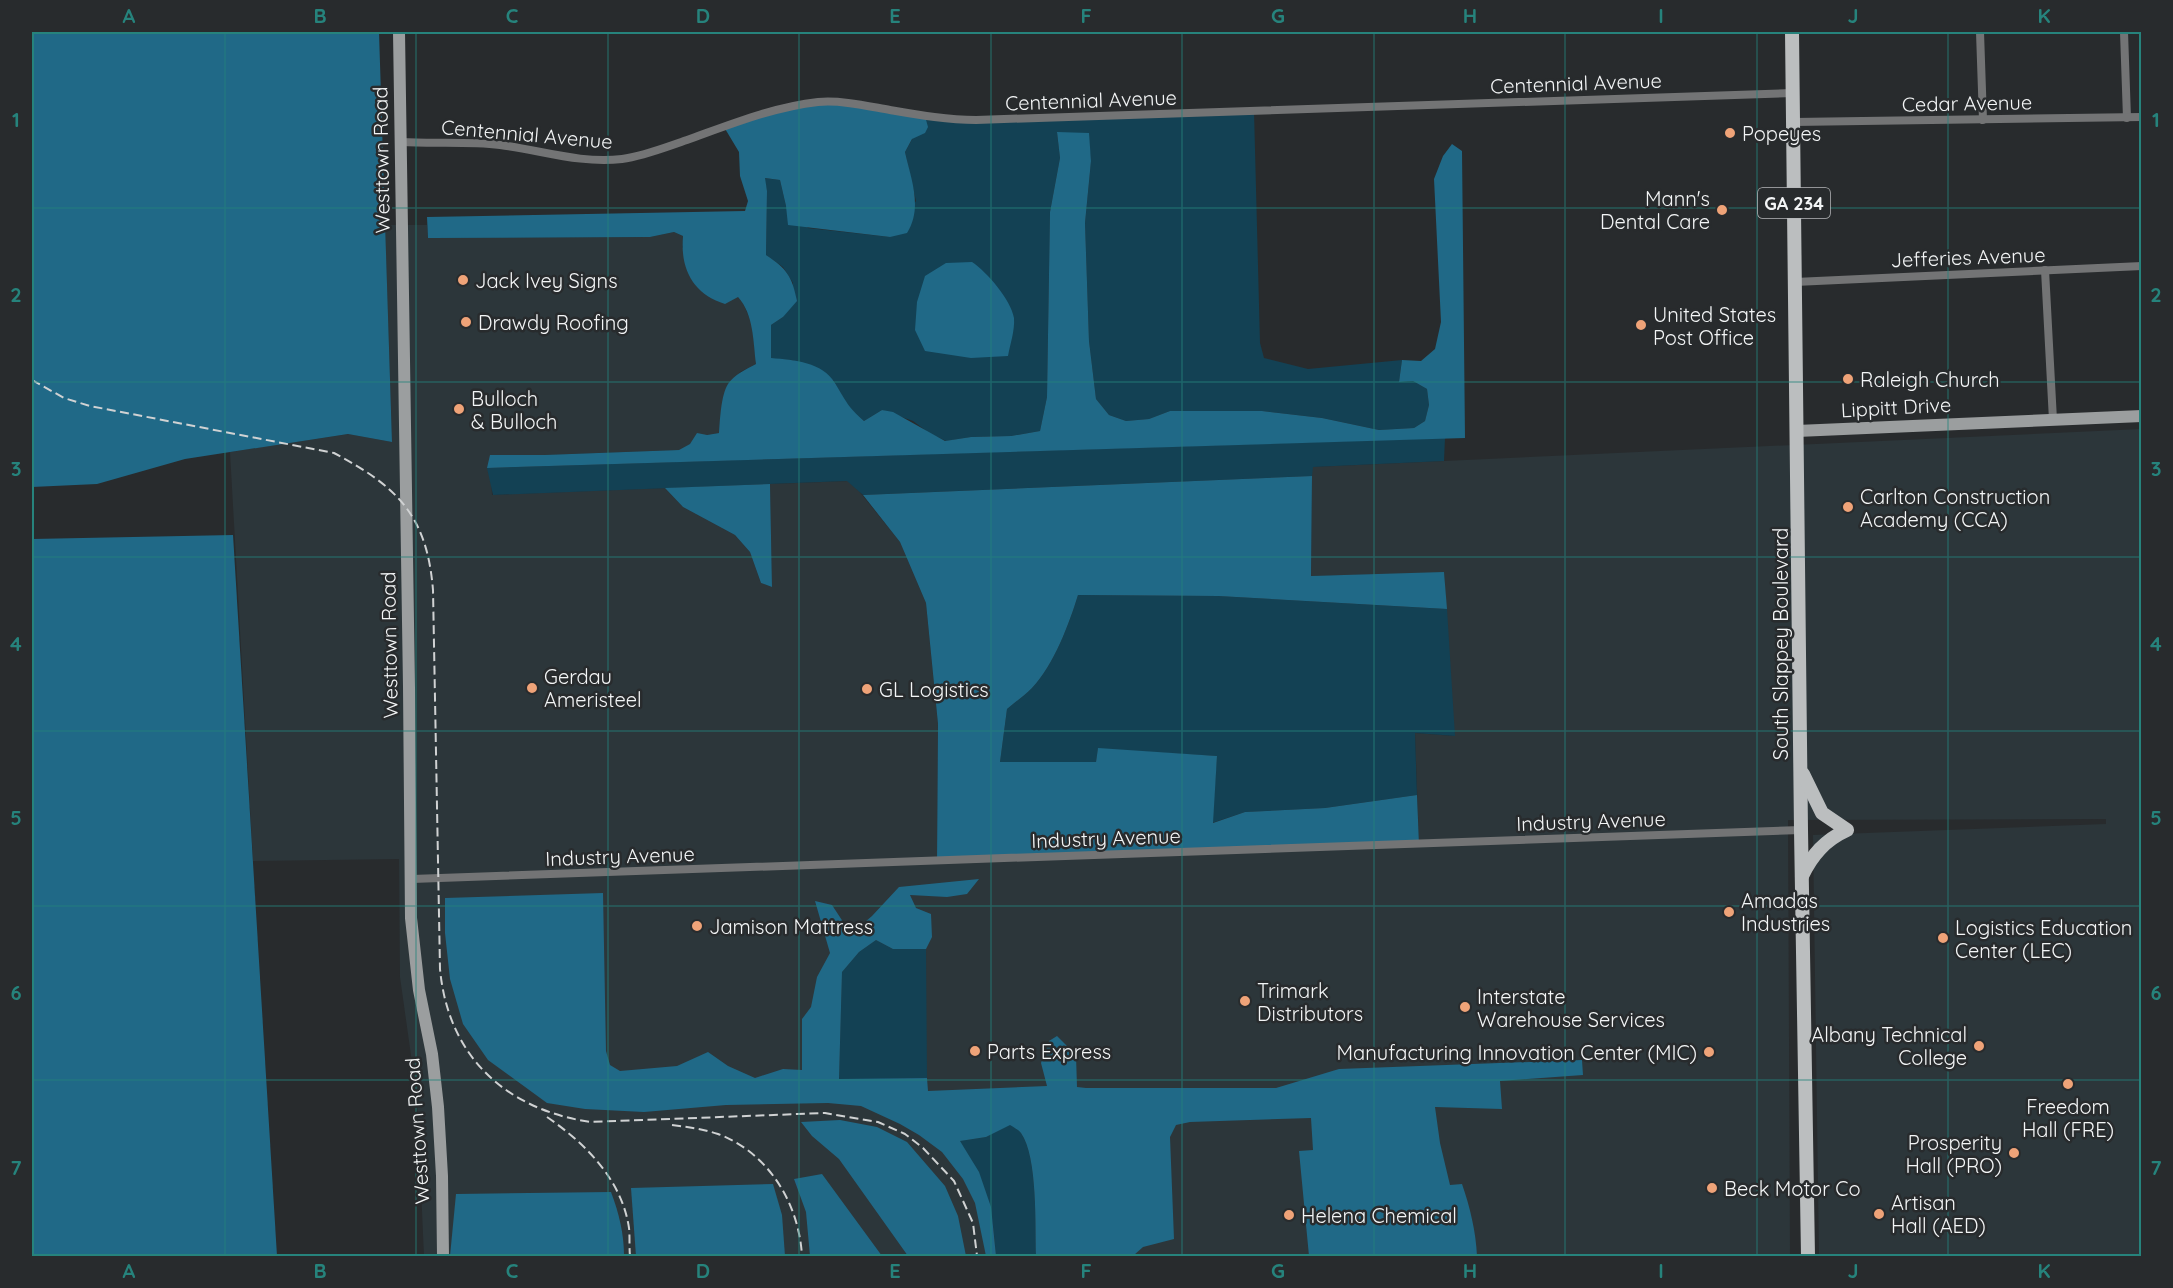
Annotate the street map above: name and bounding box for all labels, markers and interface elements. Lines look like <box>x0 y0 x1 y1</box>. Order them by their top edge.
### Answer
text: A <box>123 3 136 28</box>
text: B <box>313 3 327 28</box>
text: C <box>506 3 519 28</box>
text: D <box>696 3 710 28</box>
text: E <box>889 3 901 28</box>
text: F <box>1080 3 1092 28</box>
text: G <box>1271 3 1285 28</box>
text: H <box>1463 3 1477 28</box>
text: I <box>1658 3 1664 28</box>
text: J <box>1847 3 1859 28</box>
text: K <box>2037 3 2051 28</box>
street label: Centennial Avenue <box>1490 68 1662 98</box>
street label: Centennial Avenue <box>1005 85 1177 115</box>
street label: Westtown Road <box>367 86 395 234</box>
street label: Cedar Avenue <box>1902 89 2032 117</box>
text: 1 <box>12 107 20 132</box>
text: 1 <box>2152 107 2160 132</box>
street label: Centennial Avenue <box>440 114 614 154</box>
place label: Popeyes <box>1742 121 1821 146</box>
marker: Popeyes <box>1723 126 1737 140</box>
place label: Mann's Dental Care <box>1600 186 1710 234</box>
road number: GA 234 <box>1758 188 1830 218</box>
marker: Mann's Dental Care <box>1715 203 1729 217</box>
street label: Jefferies Avenue <box>1890 242 2046 272</box>
place label: Jack Ivey Signs <box>475 268 618 293</box>
marker: Jack Ivey Signs <box>456 273 470 287</box>
text: 2 <box>10 282 22 307</box>
text: 2 <box>2150 282 2162 307</box>
place label: United States Post Office <box>1653 302 1776 350</box>
place label: Drawdy Roofing <box>478 310 629 335</box>
marker: Drawdy Roofing <box>459 315 473 329</box>
marker: United States Post Office <box>1634 318 1648 332</box>
place label: Raleigh Church <box>1860 367 2000 392</box>
marker: Raleigh Church <box>1841 372 1855 386</box>
place label: Bulloch & Bulloch <box>471 386 557 434</box>
street label: Lippitt Drive <box>1840 392 1952 422</box>
marker: Bulloch & Bulloch <box>452 402 466 416</box>
text: 3 <box>11 456 21 481</box>
text: 3 <box>2151 456 2161 481</box>
place label: Carlton Construction Academy (CCA) <box>1860 484 2050 532</box>
marker: Carlton Construction Academy (CCA) <box>1841 500 1855 514</box>
street label: South Slappey Boulevard <box>1768 528 1793 760</box>
street label: Westtown Road <box>375 571 403 719</box>
text: 4 <box>10 631 22 656</box>
text: 4 <box>2150 631 2162 656</box>
place label: Gerdau Ameristeel <box>544 664 642 712</box>
place label: GL Logistics <box>879 677 989 702</box>
marker: Gerdau Ameristeel <box>525 681 539 695</box>
marker: GL Logistics <box>860 682 874 696</box>
text: 5 <box>10 805 22 830</box>
text: 5 <box>2150 805 2162 830</box>
street label: Industry Avenue <box>1516 806 1666 836</box>
street label: Industry Avenue <box>1031 823 1181 853</box>
street label: Industry Avenue <box>545 841 695 871</box>
place label: Amadas Industries <box>1741 888 1830 936</box>
marker: Amadas Industries <box>1722 905 1736 919</box>
place label: Jamison Mattress <box>709 914 873 939</box>
place label: Logistics Education Center (LEC) <box>1955 915 2132 963</box>
marker: Jamison Mattress <box>690 919 704 933</box>
marker: Logistics Education Center (LEC) <box>1936 931 1950 945</box>
place label: Trimark Distributors <box>1257 978 1363 1026</box>
text: 6 <box>10 980 22 1005</box>
text: 6 <box>2150 980 2162 1005</box>
place label: Interstate Warehouse Services <box>1477 984 1665 1032</box>
marker: Trimark Distributors <box>1238 994 1252 1008</box>
marker: Interstate Warehouse Services <box>1458 1000 1472 1014</box>
place label: Albany Technical College <box>1811 1022 1967 1070</box>
place label: Parts Express <box>987 1039 1111 1064</box>
marker: Albany Technical College <box>1972 1039 1986 1053</box>
place label: Manufacturing Innovation Center (MIC) <box>1337 1040 1697 1065</box>
marker: Parts Express <box>968 1044 982 1058</box>
marker: Manufacturing Innovation Center (MIC) <box>1702 1045 1716 1059</box>
street label: Westtown Road <box>399 1057 435 1205</box>
marker: Freedom Hall (FRE) <box>2061 1077 2075 1091</box>
place label: Freedom Hall (FRE) <box>2022 1094 2114 1142</box>
place label: Prosperity Hall (PRO) <box>1905 1130 2002 1178</box>
marker: Prosperity Hall (PRO) <box>2007 1146 2021 1160</box>
text: 7 <box>11 1155 22 1180</box>
text: 7 <box>2151 1155 2162 1180</box>
place label: Beck Motor Co <box>1724 1176 1861 1201</box>
marker: Beck Motor Co <box>1705 1181 1719 1195</box>
place label: Artisan Hall (AED) <box>1891 1190 1986 1238</box>
place label: Helena Chemical <box>1301 1203 1457 1228</box>
marker: Artisan Hall (AED) <box>1872 1207 1886 1221</box>
marker: Helena Chemical <box>1282 1208 1296 1222</box>
text: A <box>123 1258 136 1283</box>
text: B <box>313 1258 327 1283</box>
text: C <box>506 1258 519 1283</box>
text: D <box>696 1258 710 1283</box>
text: E <box>889 1258 901 1283</box>
text: F <box>1080 1258 1092 1283</box>
text: G <box>1271 1258 1285 1283</box>
text: H <box>1463 1258 1477 1283</box>
text: I <box>1658 1258 1664 1283</box>
text: J <box>1847 1258 1859 1283</box>
text: K <box>2037 1258 2051 1283</box>

